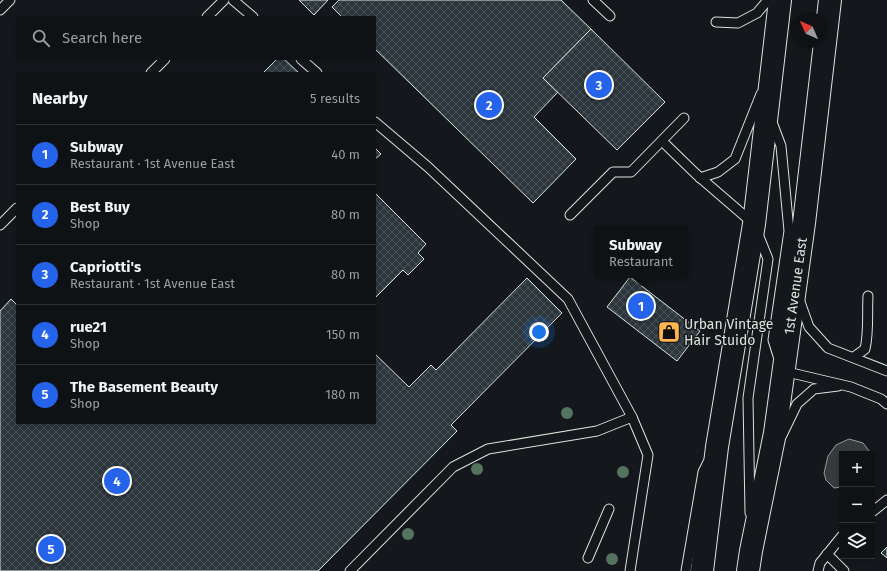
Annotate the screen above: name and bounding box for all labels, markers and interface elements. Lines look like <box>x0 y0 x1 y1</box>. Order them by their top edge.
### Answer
north arrow <box>791 12 827 48</box>
search box <box>16 16 376 60</box>
icon: search <box>30 27 52 49</box>
text: Search here <box>62 29 142 47</box>
pin: 3 <box>586 70 612 100</box>
text: Nearby <box>32 88 87 109</box>
pin: 2 <box>476 90 502 120</box>
text: 5 results <box>310 91 360 106</box>
text: Subway <box>70 138 123 156</box>
text: 1 <box>42 147 48 162</box>
text: 40 m <box>331 147 360 162</box>
text: Restaurant · 1st Avenue East <box>70 156 235 171</box>
text: Best Buy <box>70 198 130 216</box>
text: 2 <box>42 207 48 222</box>
text: 80 m <box>331 207 360 222</box>
text: Shop <box>70 216 100 231</box>
popup <box>594 226 688 278</box>
street label: 1st Avenue East <box>780 235 811 336</box>
text: Subway <box>609 236 662 254</box>
text: Restaurant <box>609 254 673 269</box>
text: Capriotti's <box>70 258 141 276</box>
text: 3 <box>42 267 48 282</box>
text: 80 m <box>331 267 360 282</box>
text: Restaurant · 1st Avenue East <box>70 276 235 291</box>
pin: 1 <box>628 291 654 321</box>
place label: Urban Vintage Hair Stuido <box>684 316 773 349</box>
text: rue21 <box>70 318 107 336</box>
shop icon: Urban Vintage Hair Stuido <box>656 319 682 345</box>
your location <box>529 322 549 342</box>
text: 4 <box>41 327 49 342</box>
text: 150 m <box>326 327 360 342</box>
text: Shop <box>70 336 100 351</box>
text: The Basement Beauty <box>70 378 218 396</box>
text: 5 <box>42 387 48 402</box>
text: 180 m <box>325 387 360 402</box>
text: Shop <box>70 396 100 411</box>
map controls <box>839 451 875 559</box>
button: + <box>839 451 875 487</box>
pin: 4 <box>104 466 130 496</box>
button: − <box>839 487 875 523</box>
button: layers <box>839 523 875 559</box>
pin: 5 <box>38 534 64 564</box>

